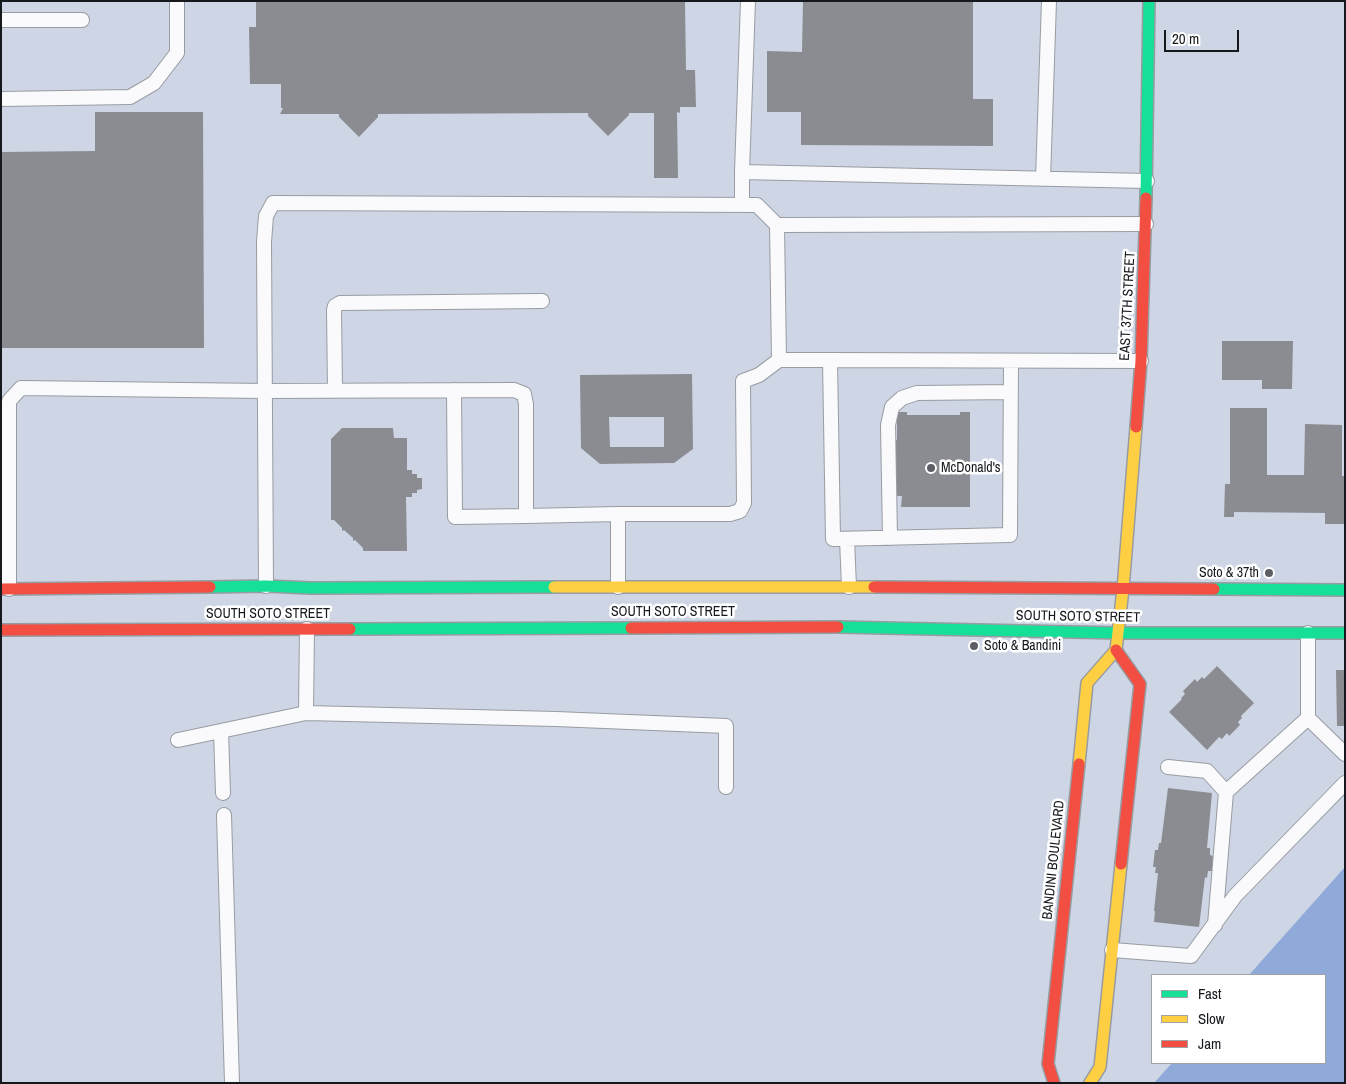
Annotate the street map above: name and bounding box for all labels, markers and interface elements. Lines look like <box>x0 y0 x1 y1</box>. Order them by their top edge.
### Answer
scale bar <box>1166 20 1241 52</box>
text: 20 m <box>1172 28 1199 49</box>
street label: EAST 37TH STREET <box>1117 251 1139 361</box>
place label: McDonald's <box>941 460 1001 476</box>
marker: McDonald's <box>925 462 937 474</box>
place label: Soto & 37th <box>1199 565 1259 581</box>
marker: Soto & 37th <box>1263 567 1275 579</box>
street label: SOUTH SOTO STREET <box>611 604 735 620</box>
street label: SOUTH SOTO STREET <box>206 606 330 622</box>
street label: SOUTH SOTO STREET <box>1016 608 1140 626</box>
place label: Soto & Bandini <box>984 638 1061 654</box>
marker: Soto & Bandini <box>968 640 980 652</box>
street label: BANDINI BOULEVARD <box>1039 800 1069 920</box>
legend <box>1151 974 1326 1064</box>
text: Fast <box>1198 983 1221 1004</box>
text: Slow <box>1198 1008 1225 1029</box>
text: Jam <box>1198 1033 1221 1054</box>

